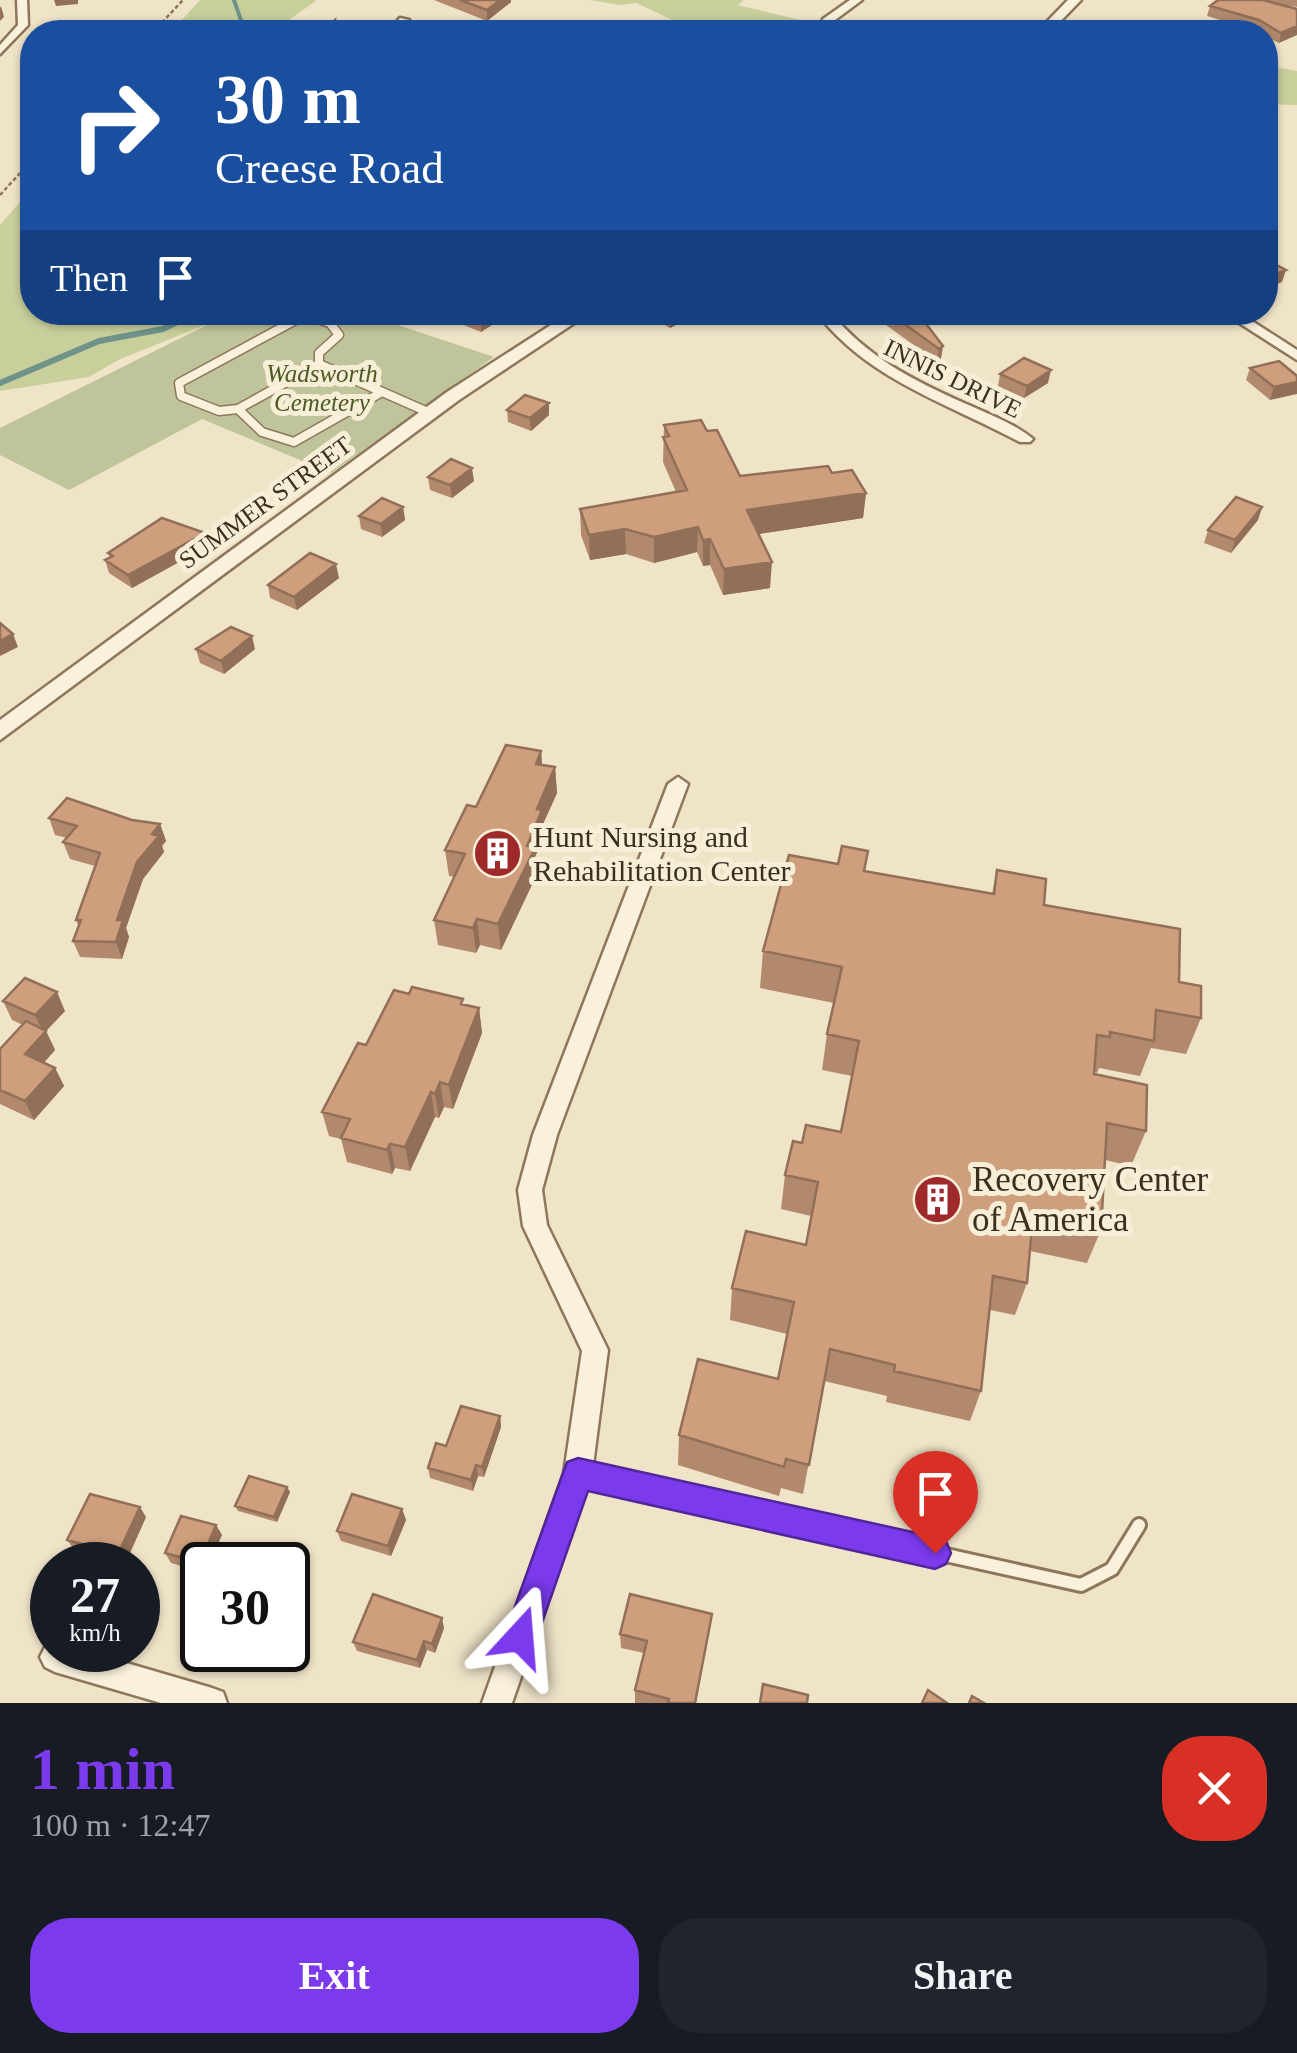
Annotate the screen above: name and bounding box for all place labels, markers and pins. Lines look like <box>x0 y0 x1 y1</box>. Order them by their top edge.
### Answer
place label: Hunt Nursing and Rehabilitation Center <box>533 820 790 887</box>
building icon: Hunt Nursing and Rehabilitation Center <box>472 828 524 880</box>
place label: Recovery Center of America <box>972 1160 1208 1239</box>
building icon: Recovery Center of America <box>911 1173 963 1225</box>
pin <box>893 1451 978 1554</box>

